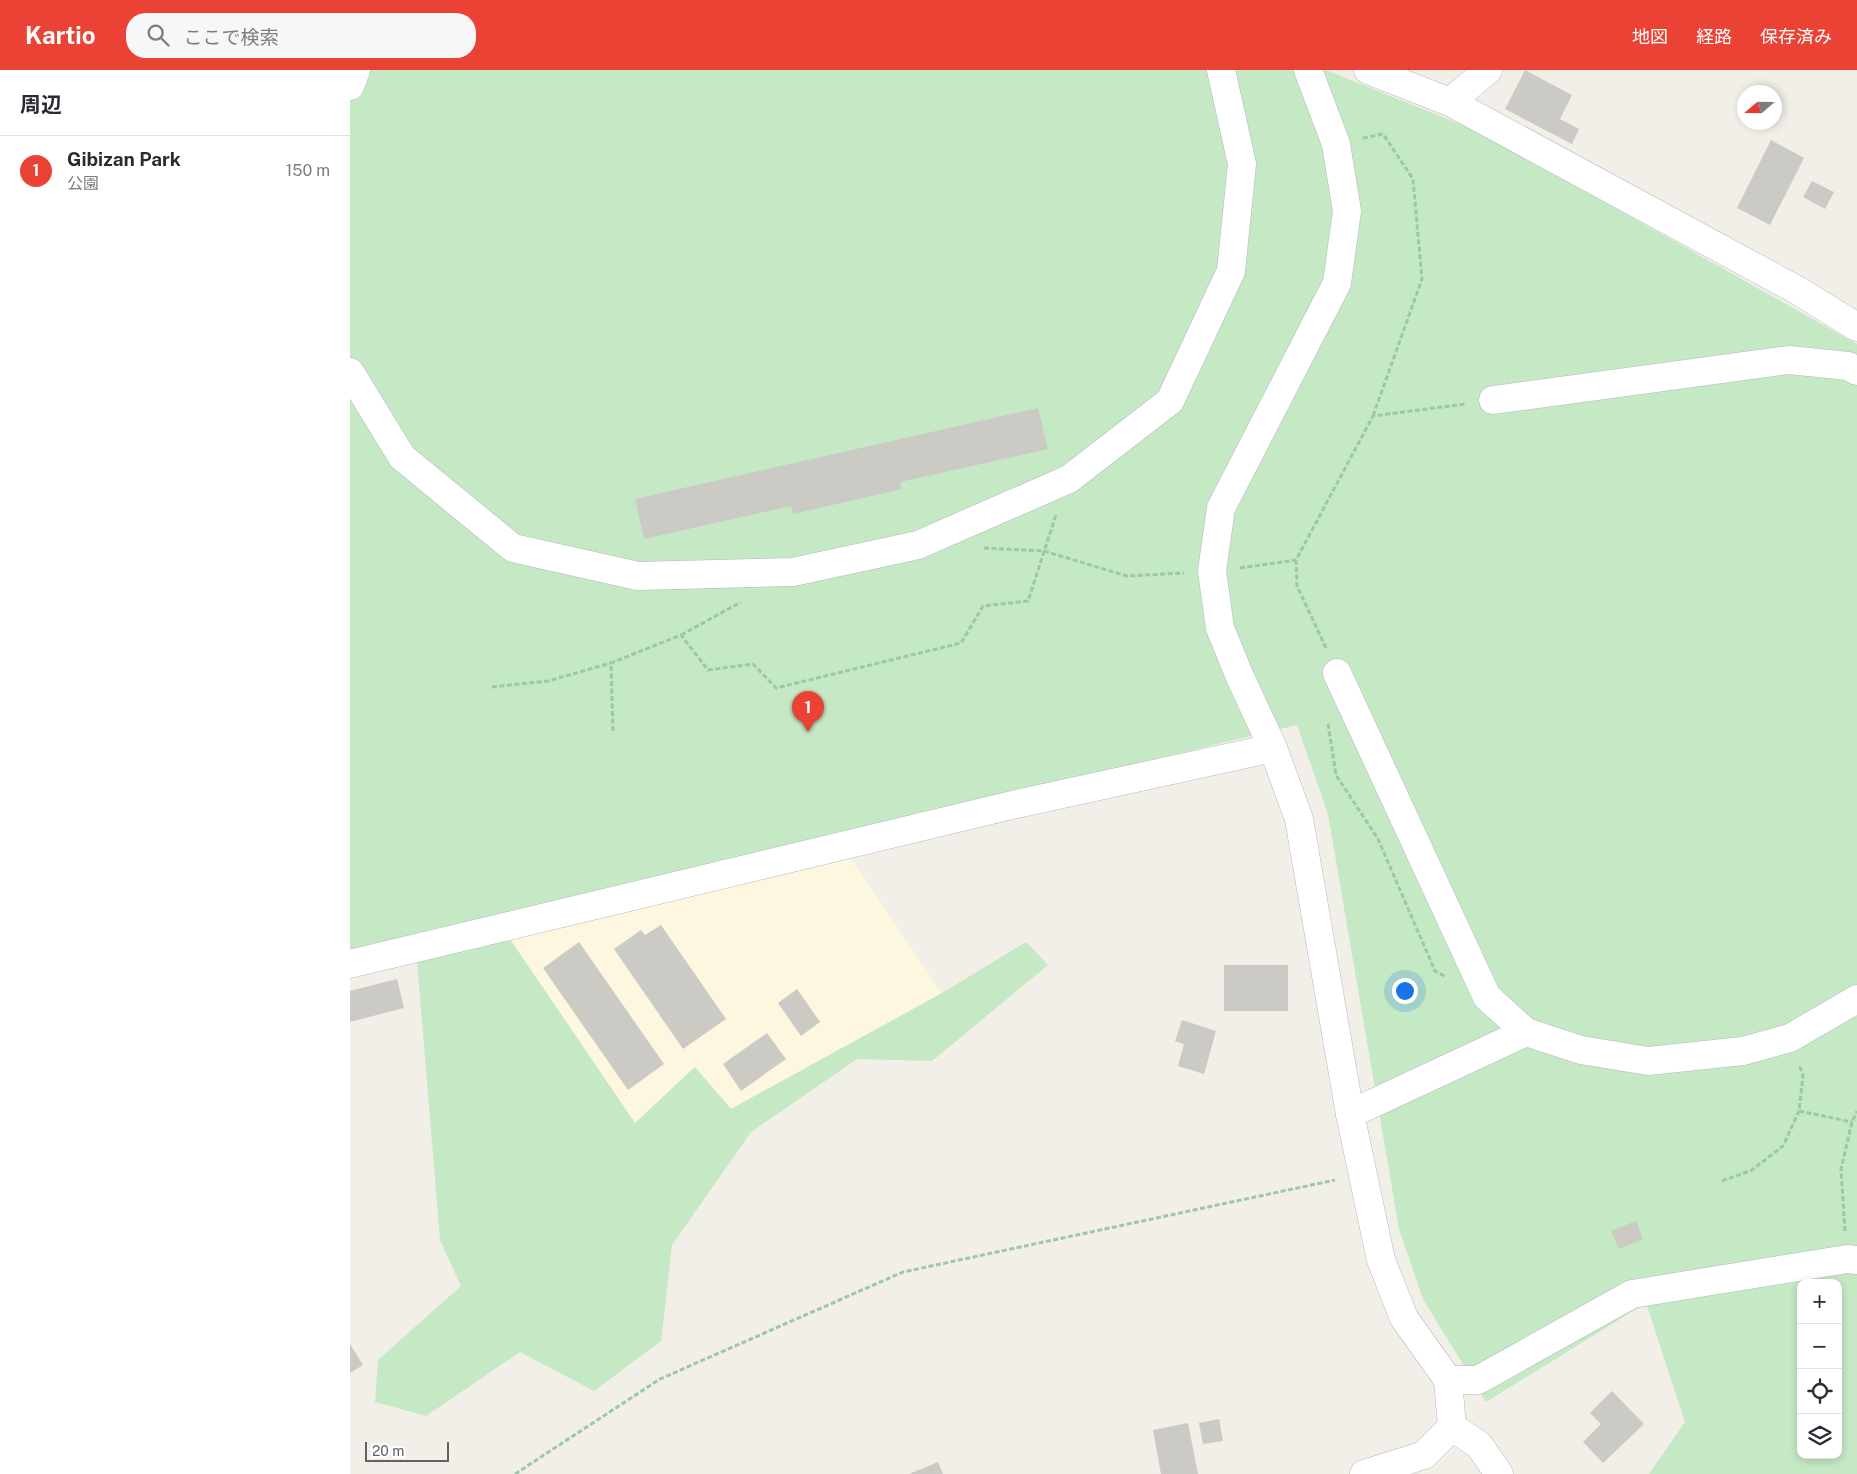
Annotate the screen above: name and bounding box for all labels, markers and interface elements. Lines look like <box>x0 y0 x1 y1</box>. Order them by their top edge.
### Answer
search box <box>126 13 476 58</box>
text: Kartio <box>25 21 96 49</box>
icon: search <box>144 21 172 49</box>
text: ここで検索 <box>184 26 279 48</box>
text: 地図 <box>1632 26 1668 47</box>
text: 経路 <box>1696 26 1732 47</box>
text: 保存済み <box>1760 26 1832 47</box>
north arrow <box>1737 85 1782 130</box>
text: 周辺 <box>20 92 62 117</box>
text: Gibizan Park <box>67 148 181 170</box>
text: 1 <box>33 161 39 180</box>
text: 150 m <box>286 161 330 180</box>
text: 公園 <box>67 174 99 193</box>
pin: 1 <box>792 691 824 732</box>
your location <box>1392 978 1418 1004</box>
map controls <box>1797 1279 1842 1459</box>
button: + <box>1797 1279 1842 1324</box>
button: − <box>1797 1324 1842 1369</box>
button: locate <box>1797 1369 1842 1414</box>
button: layers <box>1797 1414 1842 1459</box>
scale bar <box>365 1439 449 1462</box>
text: 20 m <box>372 1443 404 1459</box>

